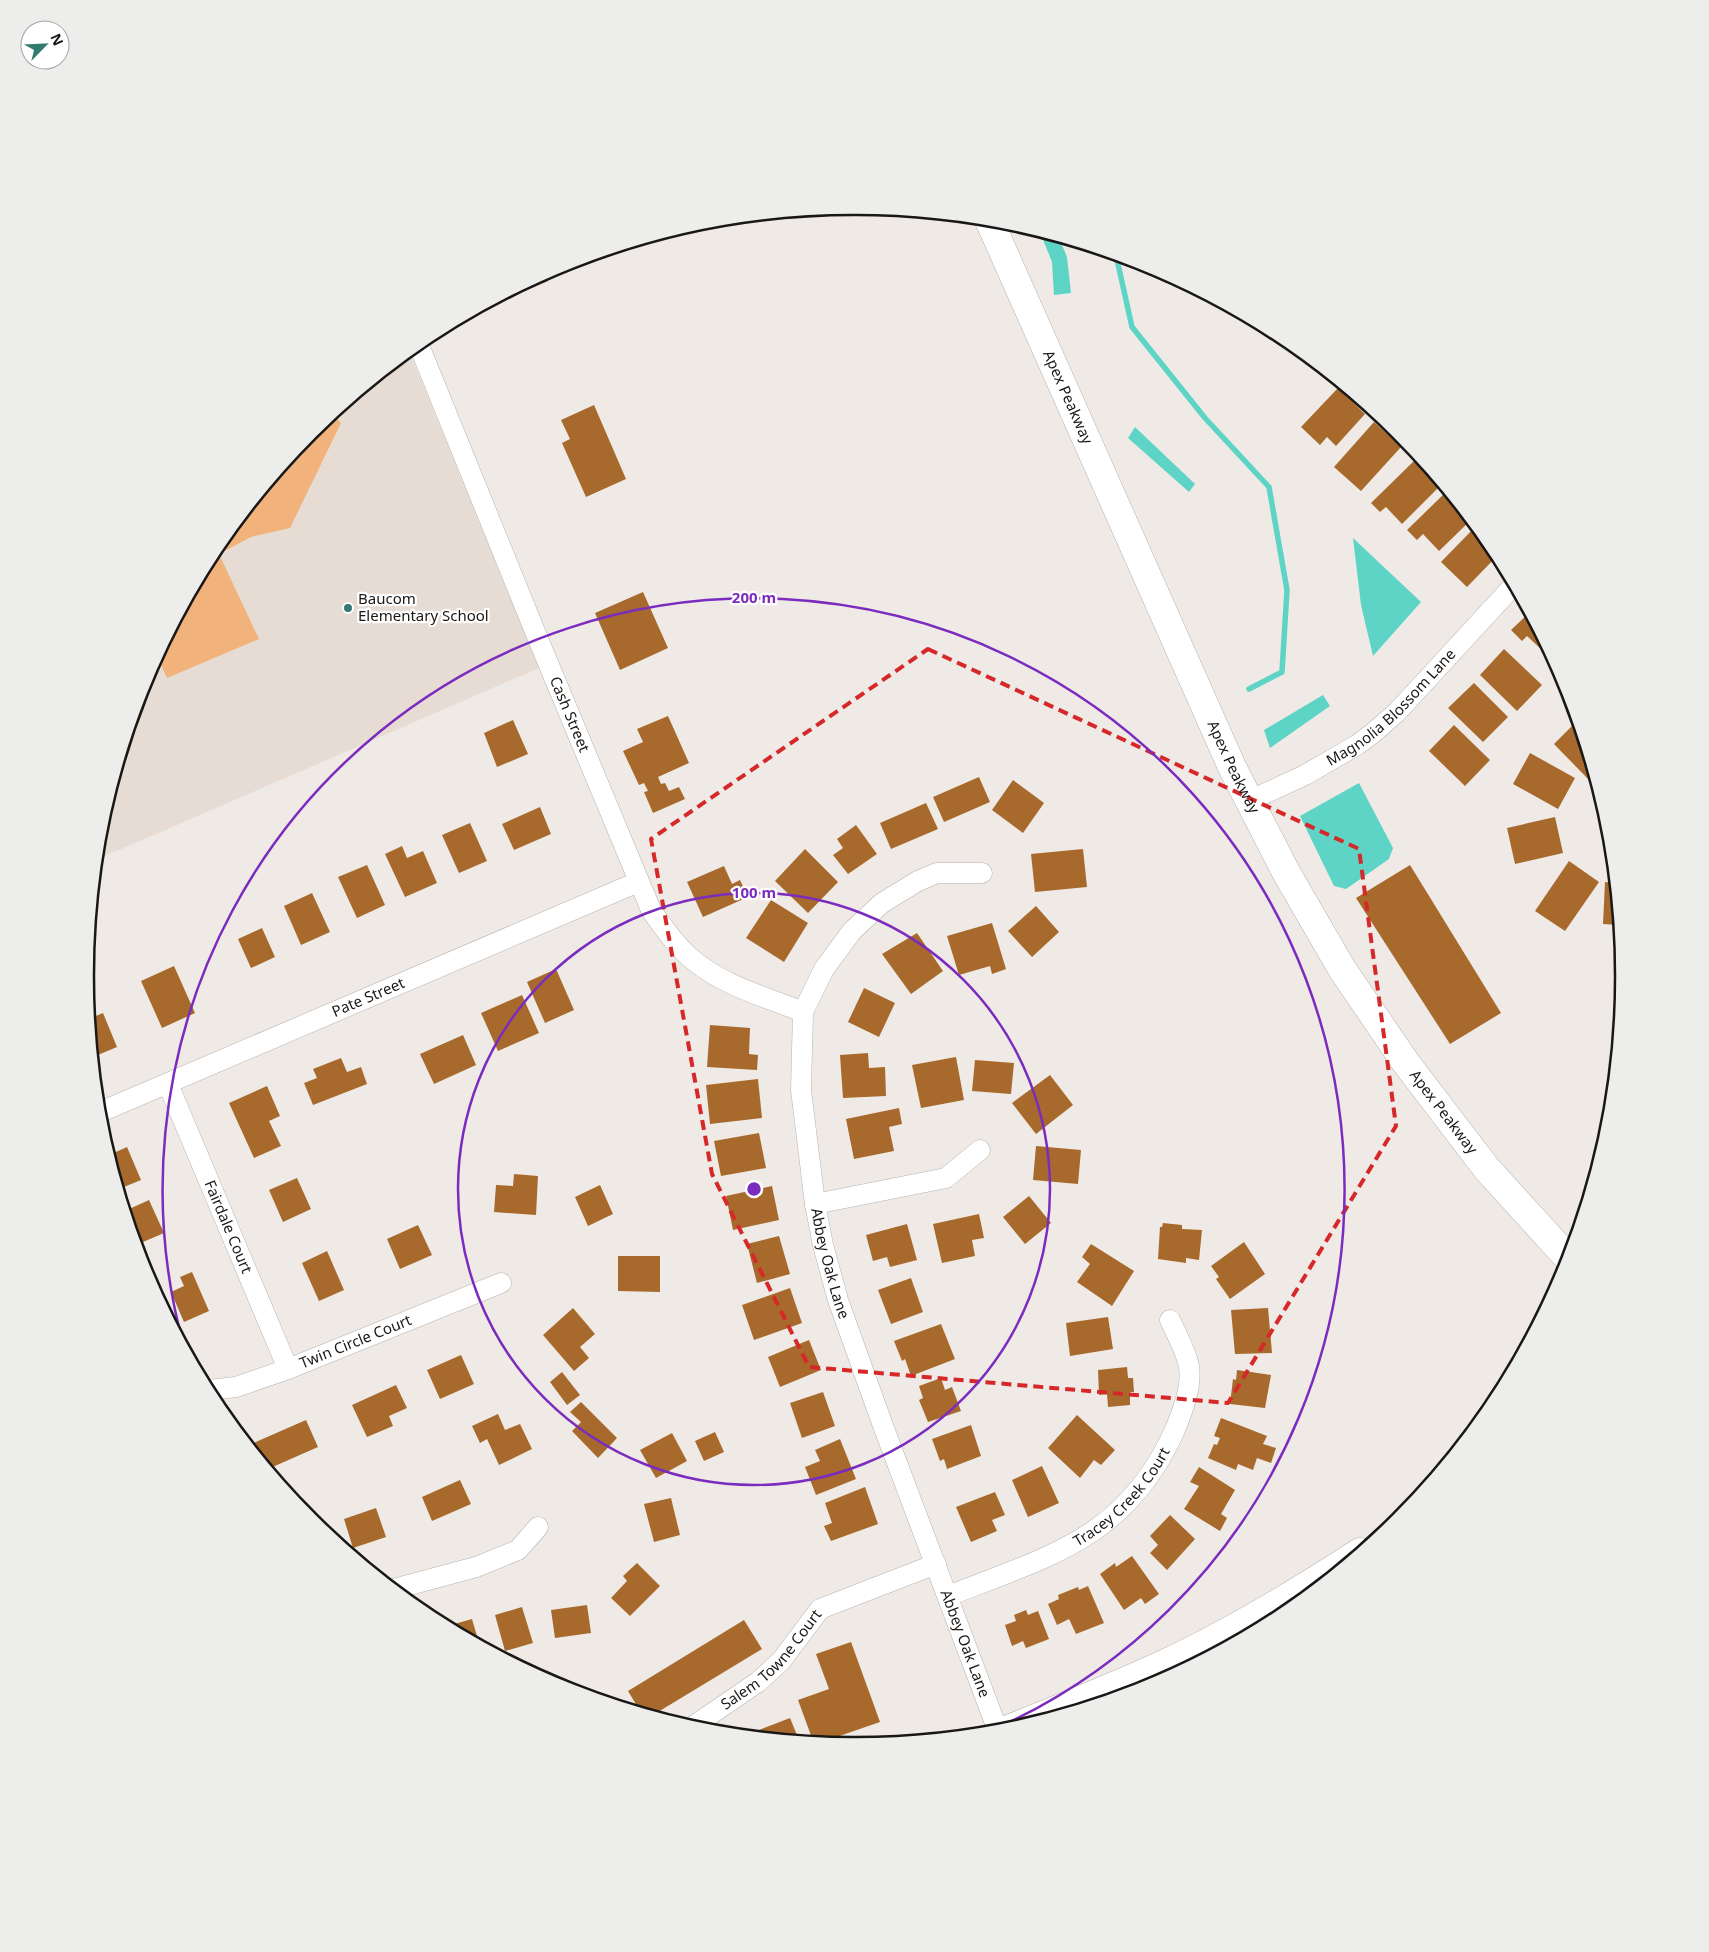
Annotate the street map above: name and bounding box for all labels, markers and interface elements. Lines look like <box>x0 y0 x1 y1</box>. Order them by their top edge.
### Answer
north arrow <box>20 20 70 70</box>
text: N <box>46 30 68 49</box>
street label: Apex Peakway <box>1039 347 1098 447</box>
text: 200 m <box>732 587 776 607</box>
place label: Baucom Elementary School <box>358 588 489 625</box>
marker: Baucom Elementary School <box>342 602 354 614</box>
street label: Magnolia Blossom Lane <box>1322 644 1459 770</box>
street label: Cash Street <box>546 673 595 755</box>
street label: Apex Peakway <box>1204 717 1265 817</box>
text: 100 m <box>732 882 776 902</box>
street label: Pate Street <box>328 972 408 1021</box>
street label: Apex Peakway <box>1406 1065 1483 1158</box>
street label: Fairdale Court <box>201 1177 258 1277</box>
centre of rings <box>745 1180 763 1198</box>
street label: Abbey Oak Lane <box>807 1206 855 1321</box>
street label: Twin Circle Court <box>296 1309 415 1372</box>
street label: Tracey Creek Court <box>1069 1443 1174 1550</box>
street label: Abbey Oak Lane <box>937 1586 995 1700</box>
street label: Salem Towne Court <box>716 1604 826 1714</box>

